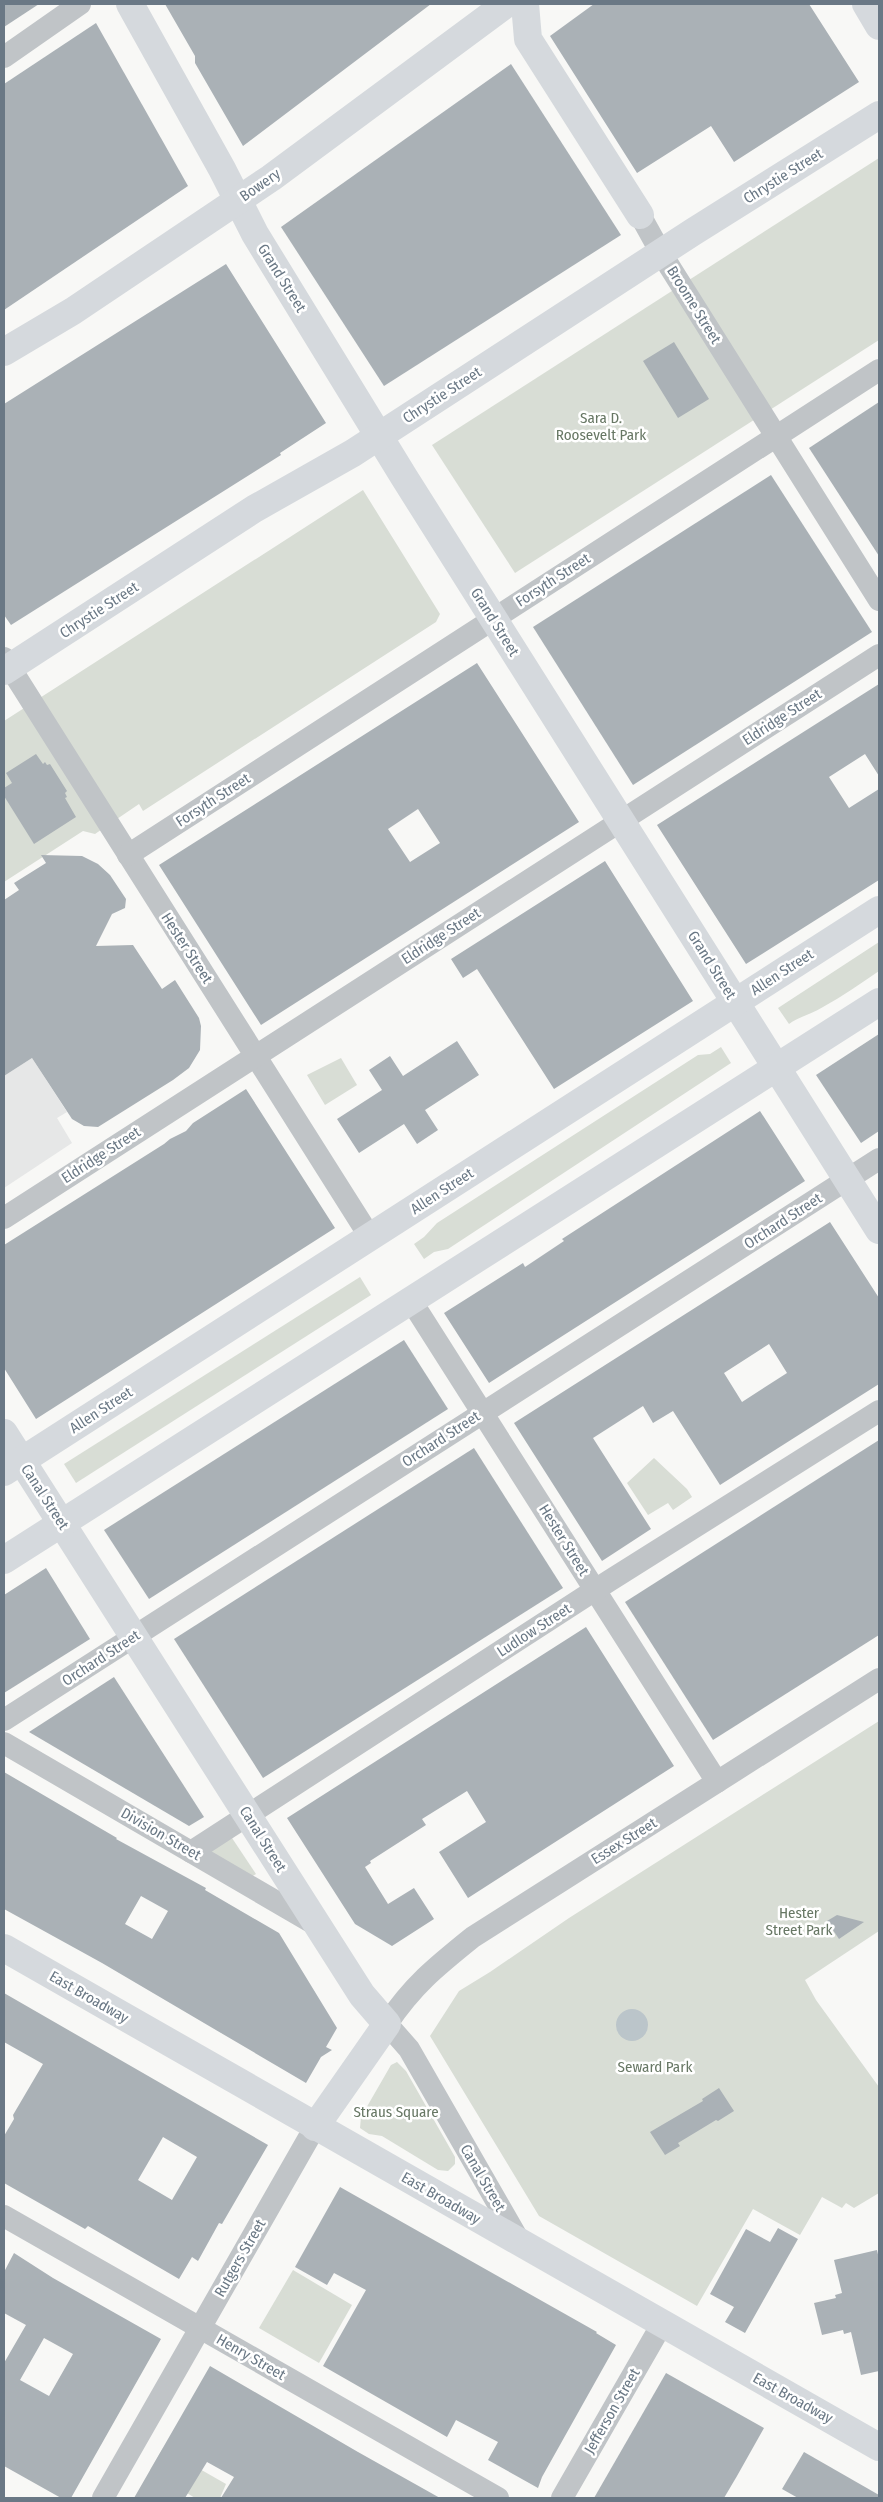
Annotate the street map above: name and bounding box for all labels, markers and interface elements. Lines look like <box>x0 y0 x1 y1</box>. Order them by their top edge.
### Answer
street label: Chrystie Street <box>740 144 826 208</box>
street label: Bowery <box>236 164 284 205</box>
street label: Grand Street <box>254 241 310 316</box>
street label: Broome Street <box>663 263 725 347</box>
street label: Chrystie Street <box>399 363 485 427</box>
park label: Sara D. Roosevelt Park <box>556 409 646 444</box>
street label: Forsyth Street <box>512 549 594 611</box>
street label: Chrystie Street <box>56 578 142 642</box>
street label: Grand Street <box>467 585 523 660</box>
street label: Eldridge Street <box>739 685 825 749</box>
street label: Forsyth Street <box>172 769 254 831</box>
street label: Eldridge Street <box>398 904 484 968</box>
street label: Hester Street <box>157 909 217 987</box>
street label: Grand Street <box>684 928 740 1003</box>
street label: Allen Street <box>747 945 817 999</box>
street label: Eldridge Street <box>58 1123 144 1187</box>
street label: Allen Street <box>407 1164 477 1218</box>
street label: Orchard Street <box>741 1189 825 1253</box>
street label: Allen Street <box>66 1383 136 1437</box>
street label: Orchard Street <box>399 1407 483 1471</box>
street label: Canal Street <box>17 1461 73 1533</box>
street label: Hester Street <box>535 1501 593 1579</box>
street label: Ludlow Street <box>494 1599 574 1661</box>
street label: Orchard Street <box>59 1626 143 1690</box>
street label: Canal Street <box>236 1803 290 1875</box>
street label: Division Street <box>118 1804 204 1864</box>
street label: Essex Street <box>588 1814 660 1868</box>
park label: Hester Street Park <box>765 1904 833 1939</box>
street label: East Broadway <box>46 1967 132 2027</box>
park label: Seward Park <box>618 2058 692 2076</box>
park label: Straus Square <box>353 2103 439 2121</box>
street label: Canal Street <box>457 2141 509 2215</box>
street label: East Broadway <box>398 2168 484 2228</box>
street label: Rutgers Street <box>211 2216 270 2300</box>
street label: Henry Street <box>213 2330 289 2384</box>
street label: Jefferson Street <box>580 2365 644 2457</box>
street label: East Broadway <box>750 2369 836 2427</box>

